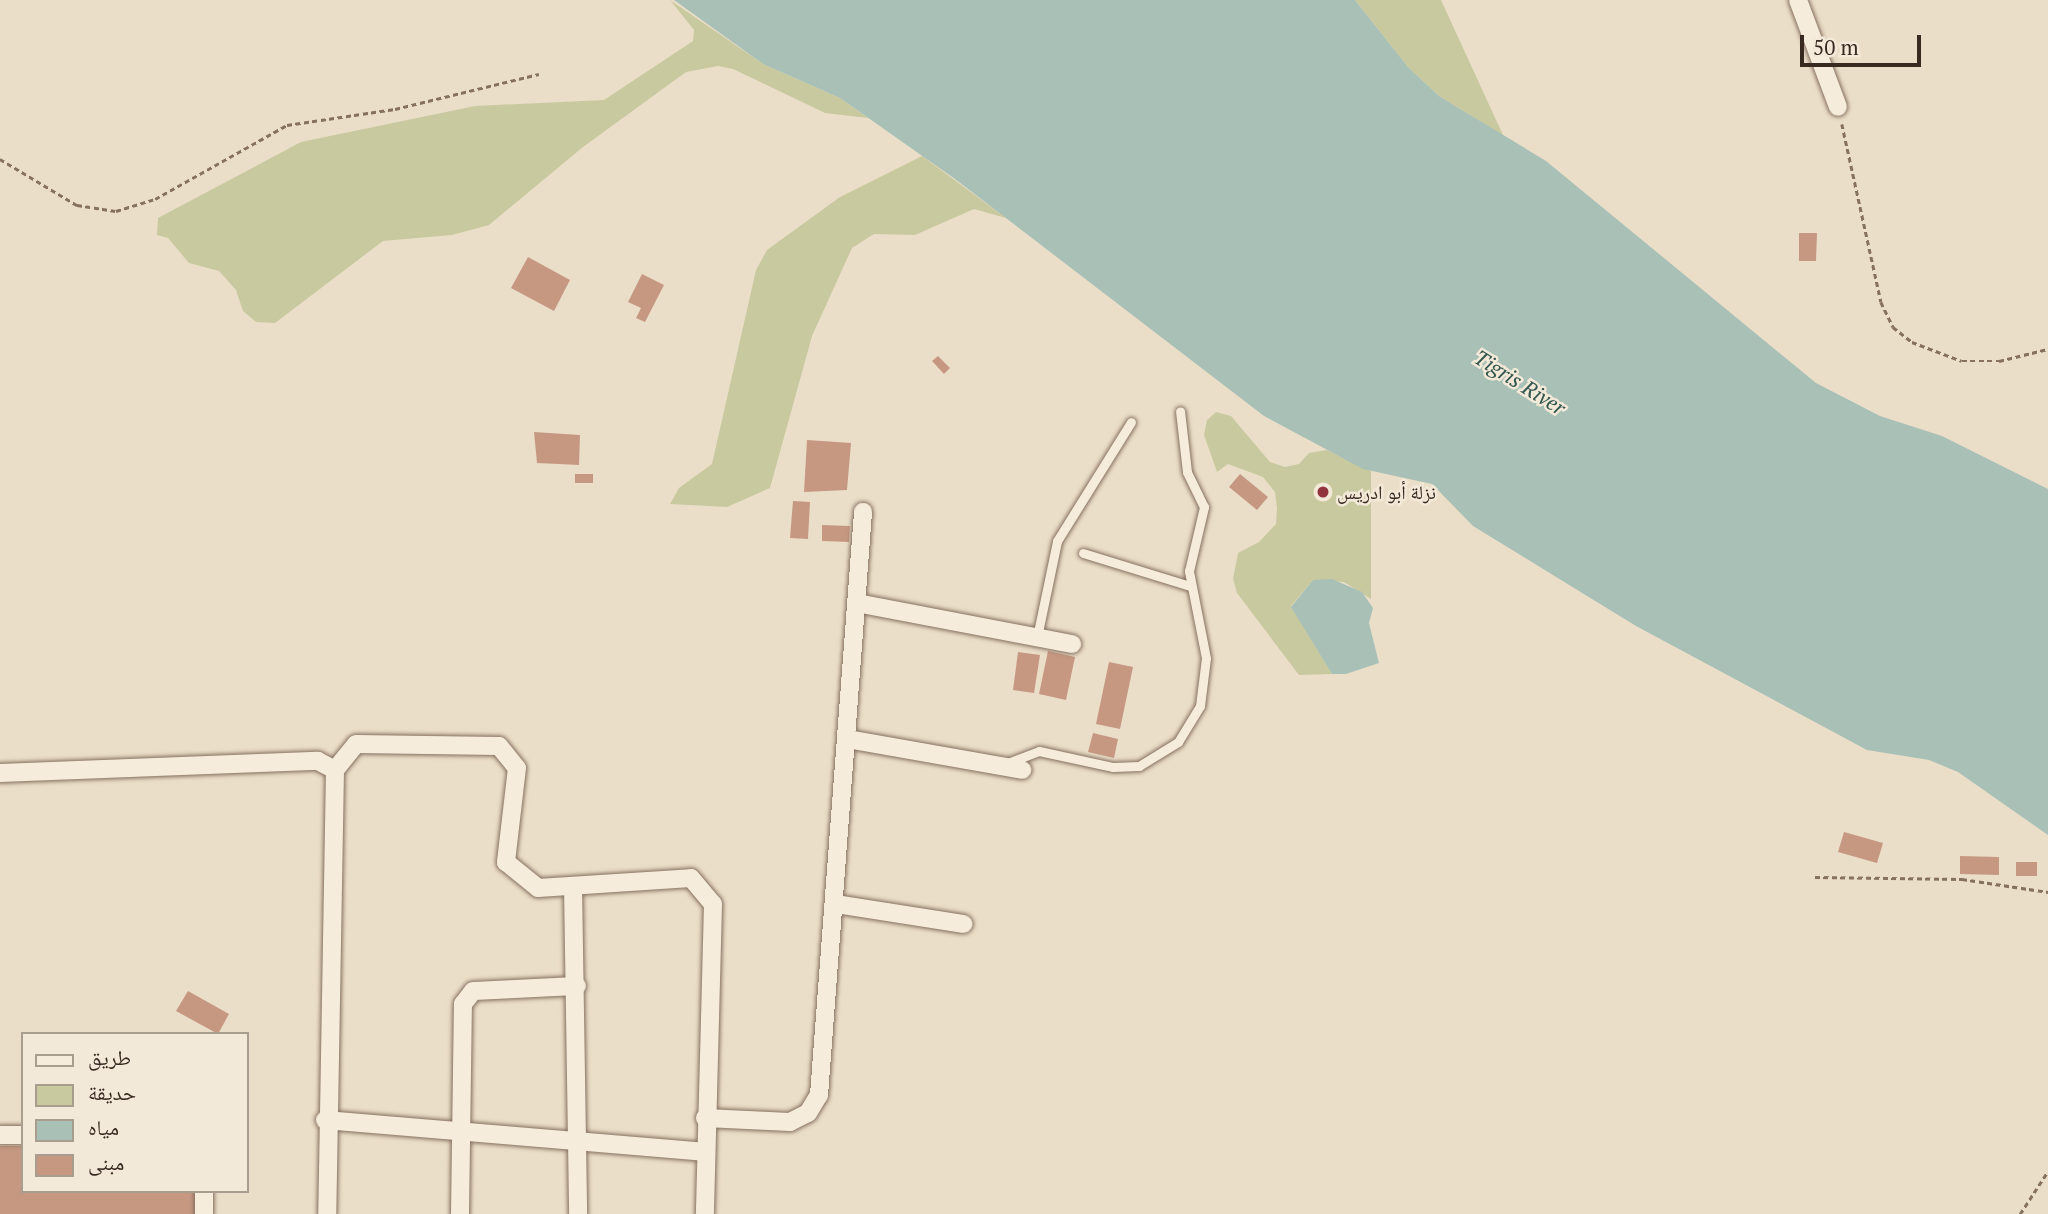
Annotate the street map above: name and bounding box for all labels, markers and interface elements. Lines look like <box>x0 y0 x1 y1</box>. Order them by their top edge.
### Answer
scale bar <box>1803 21 1924 65</box>
text: 50 m <box>1813 33 1859 61</box>
water label: Tigris River <box>1470 344 1570 420</box>
place label: نزلة أبو ادريس <box>1337 481 1436 503</box>
marker: نزلة أبو ادريس <box>1315 484 1331 500</box>
legend <box>21 1032 248 1193</box>
text: طريق <box>88 1043 131 1071</box>
text: حديقة <box>88 1078 136 1106</box>
text: مياه <box>88 1113 119 1141</box>
text: مبنى <box>88 1148 124 1176</box>

